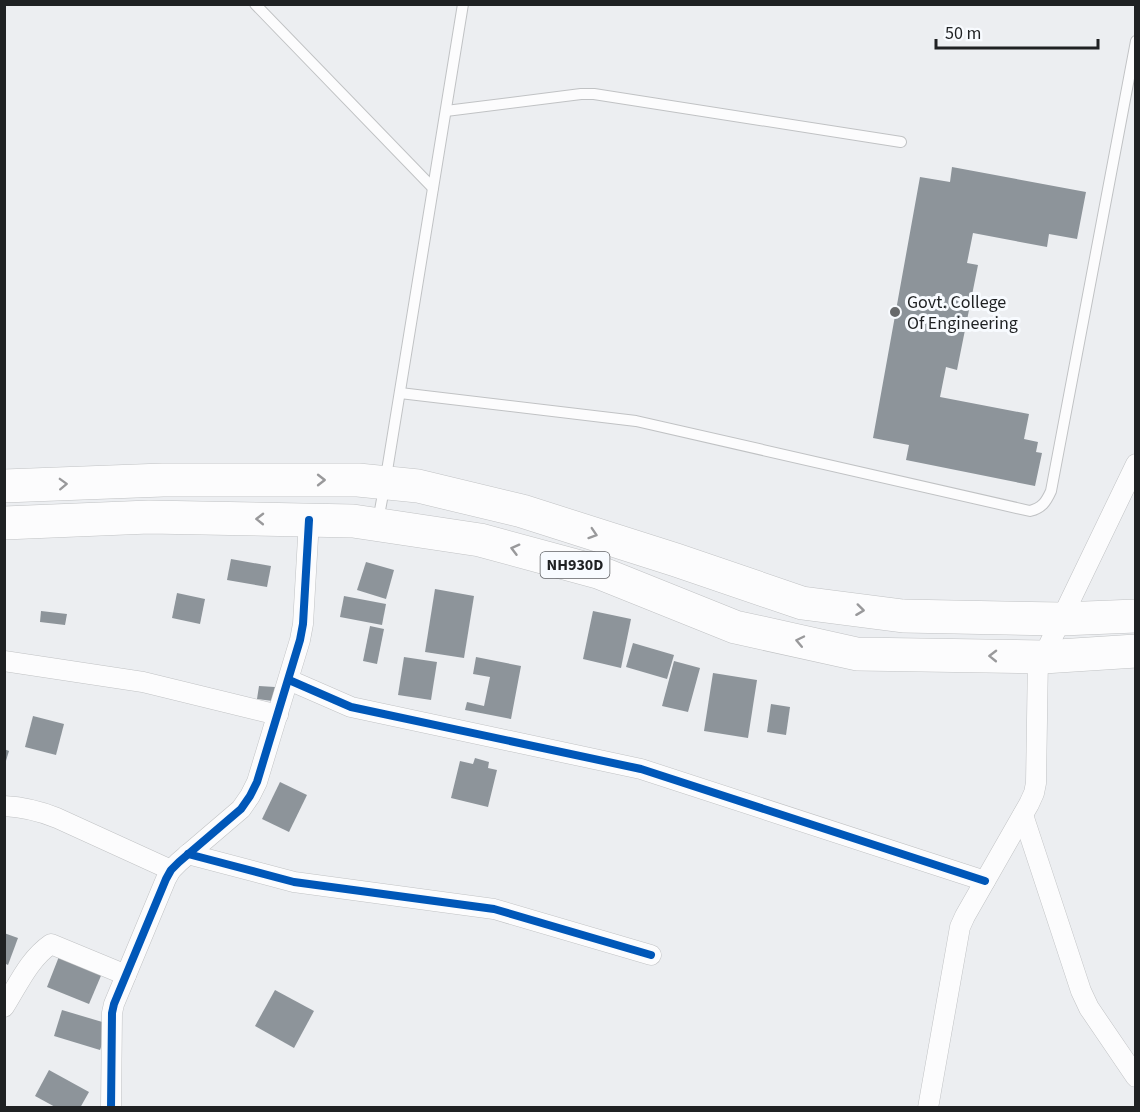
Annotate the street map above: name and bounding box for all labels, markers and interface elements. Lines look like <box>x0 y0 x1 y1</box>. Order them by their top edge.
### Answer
scale bar <box>936 12 1098 50</box>
text: 50 m <box>945 21 981 46</box>
place label: Govt. College Of Engineering <box>907 290 1018 336</box>
marker: Govt. College Of Engineering <box>888 305 902 319</box>
one-way arrow <box>316 474 325 486</box>
one-way arrow <box>58 478 67 490</box>
one-way arrow <box>255 513 264 525</box>
one-way arrow <box>587 526 598 539</box>
one-way arrow <box>510 544 521 556</box>
road number: NH930D <box>540 552 610 578</box>
one-way arrow <box>856 604 865 616</box>
one-way arrow <box>795 636 805 649</box>
one-way arrow <box>989 650 998 662</box>

